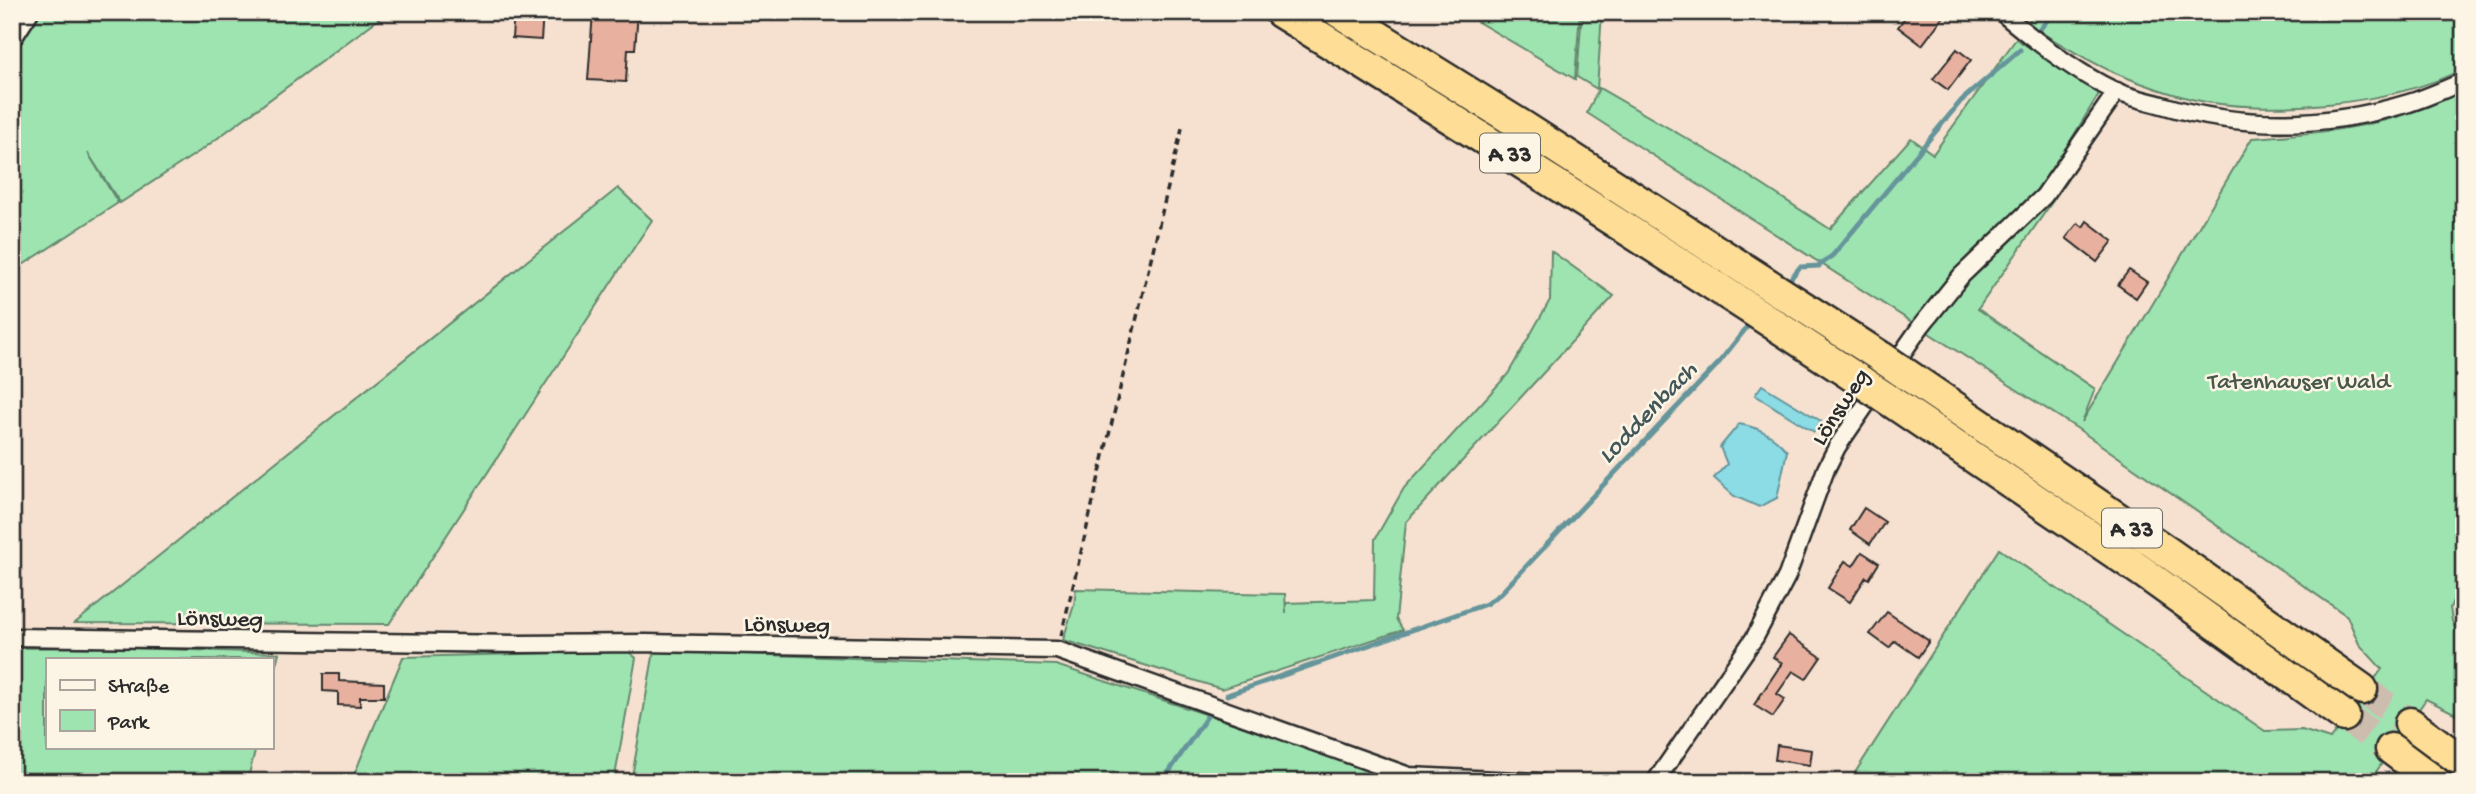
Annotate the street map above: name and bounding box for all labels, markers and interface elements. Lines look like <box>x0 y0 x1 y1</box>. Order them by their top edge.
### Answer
road number: A 33 <box>1480 134 1540 172</box>
water label: Loddenbach <box>1593 356 1706 472</box>
street label: Lönsweg <box>1806 364 1878 452</box>
park label: Tatenhauser Wald <box>2206 369 2392 398</box>
road number: A 33 <box>2102 508 2162 548</box>
street label: Lönsweg <box>177 605 263 636</box>
street label: Lönsweg <box>744 611 830 642</box>
legend <box>46 658 273 748</box>
text: Straße <box>108 676 170 701</box>
text: Park <box>107 712 151 737</box>

